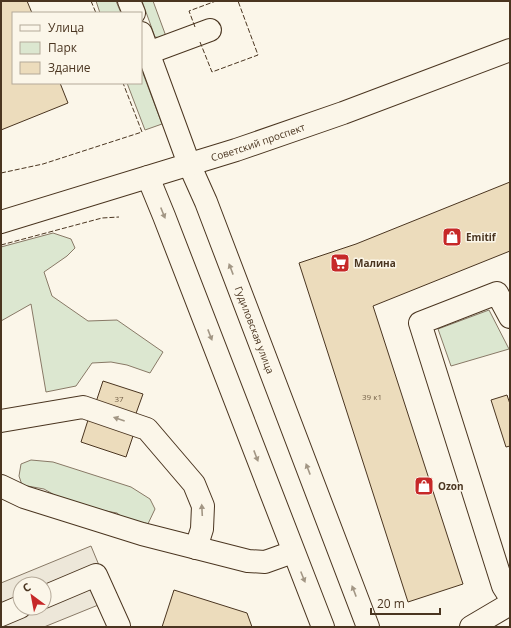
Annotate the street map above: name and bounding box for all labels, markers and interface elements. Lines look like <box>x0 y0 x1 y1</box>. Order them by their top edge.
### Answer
legend <box>12 12 142 84</box>
text: Улица <box>48 19 84 36</box>
text: Парк <box>48 39 78 56</box>
text: Здание <box>48 59 91 76</box>
street label: Советский проспект <box>209 120 307 164</box>
one-way arrow <box>161 208 167 220</box>
shop icon: Emitif <box>441 226 463 248</box>
place label: Emitif <box>466 230 497 244</box>
supermarket icon: Малина <box>329 252 351 274</box>
place label: Малина <box>354 256 396 270</box>
one-way arrow <box>228 263 234 275</box>
street label: Гудиловская улица <box>232 284 278 376</box>
one-way arrow <box>207 329 213 341</box>
house number: 39 к1 <box>362 391 382 402</box>
house number: 37 <box>114 393 124 404</box>
one-way arrow <box>112 416 124 422</box>
one-way arrow <box>254 450 260 462</box>
one-way arrow <box>304 463 310 475</box>
shop icon: Ozon <box>413 475 435 497</box>
place label: Ozon <box>438 479 464 493</box>
one-way arrow <box>199 503 205 516</box>
one-way arrow <box>301 572 307 584</box>
north arrow <box>12 576 52 616</box>
text: С <box>19 579 33 595</box>
one-way arrow <box>351 584 357 596</box>
scale bar <box>371 590 440 616</box>
text: 20 m <box>377 595 405 612</box>

